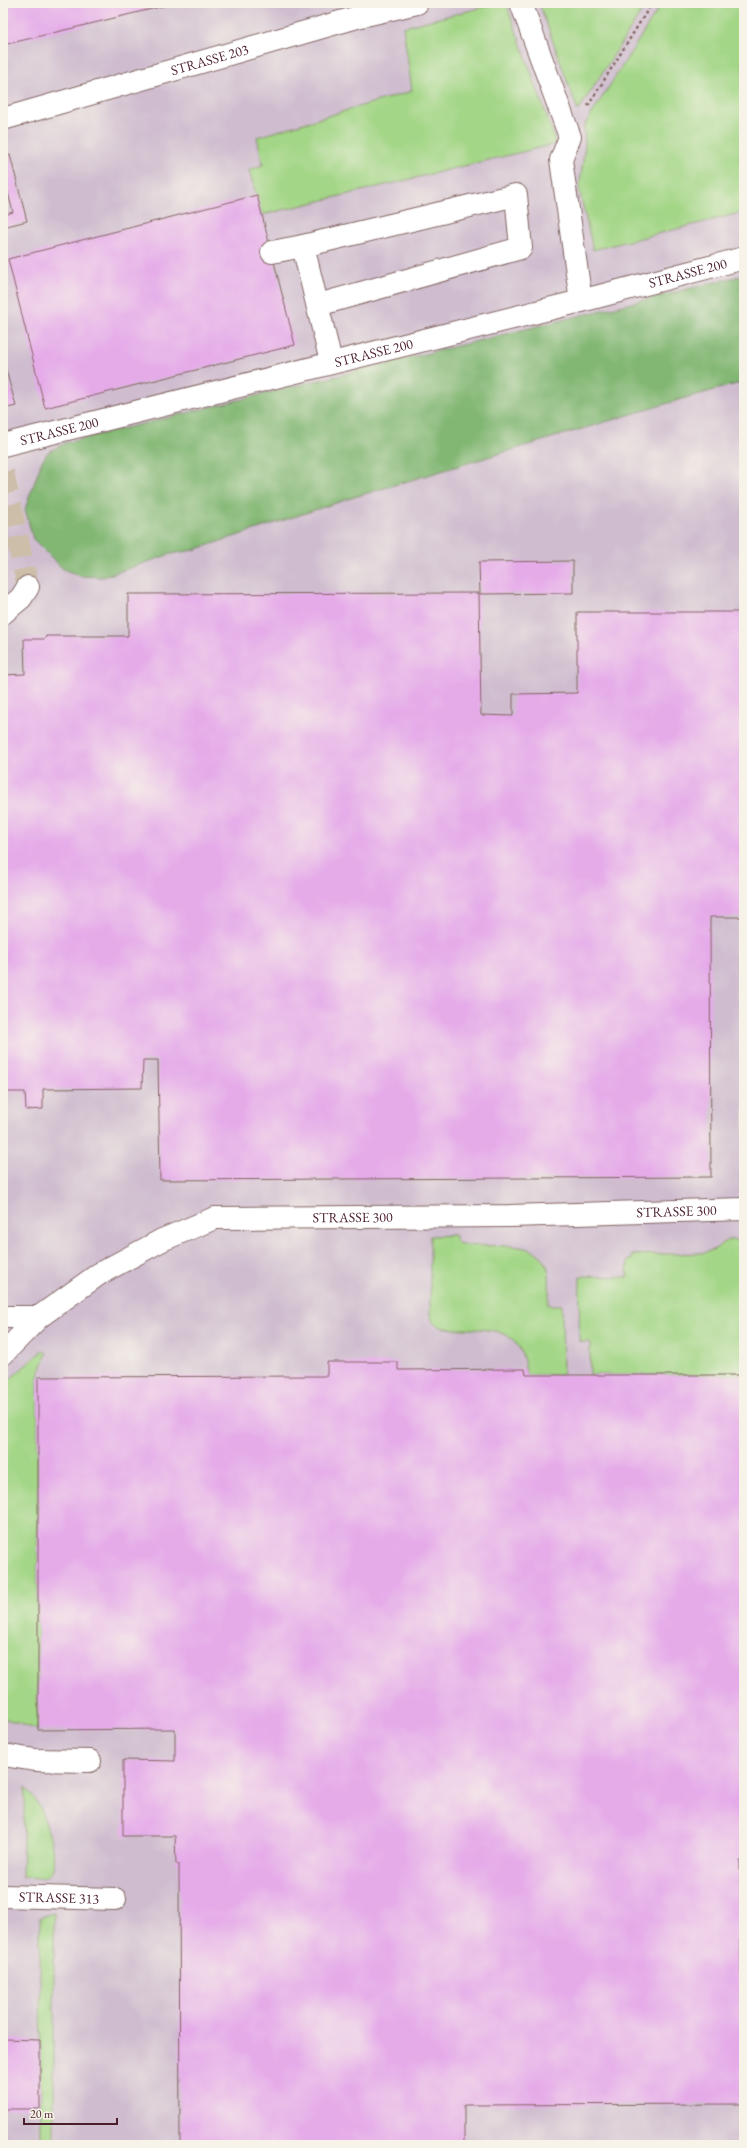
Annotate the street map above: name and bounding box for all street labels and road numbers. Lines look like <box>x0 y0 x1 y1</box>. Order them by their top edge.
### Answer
street label: STRASSE 203 <box>169 40 251 79</box>
street label: STRASSE 200 <box>647 254 729 292</box>
street label: STRASSE 200 <box>333 334 415 371</box>
street label: STRASSE 200 <box>18 412 101 449</box>
street label: STRASSE 300 <box>636 1201 717 1221</box>
street label: STRASSE 300 <box>312 1208 393 1226</box>
street label: STRASSE 313 <box>19 1887 100 1908</box>

